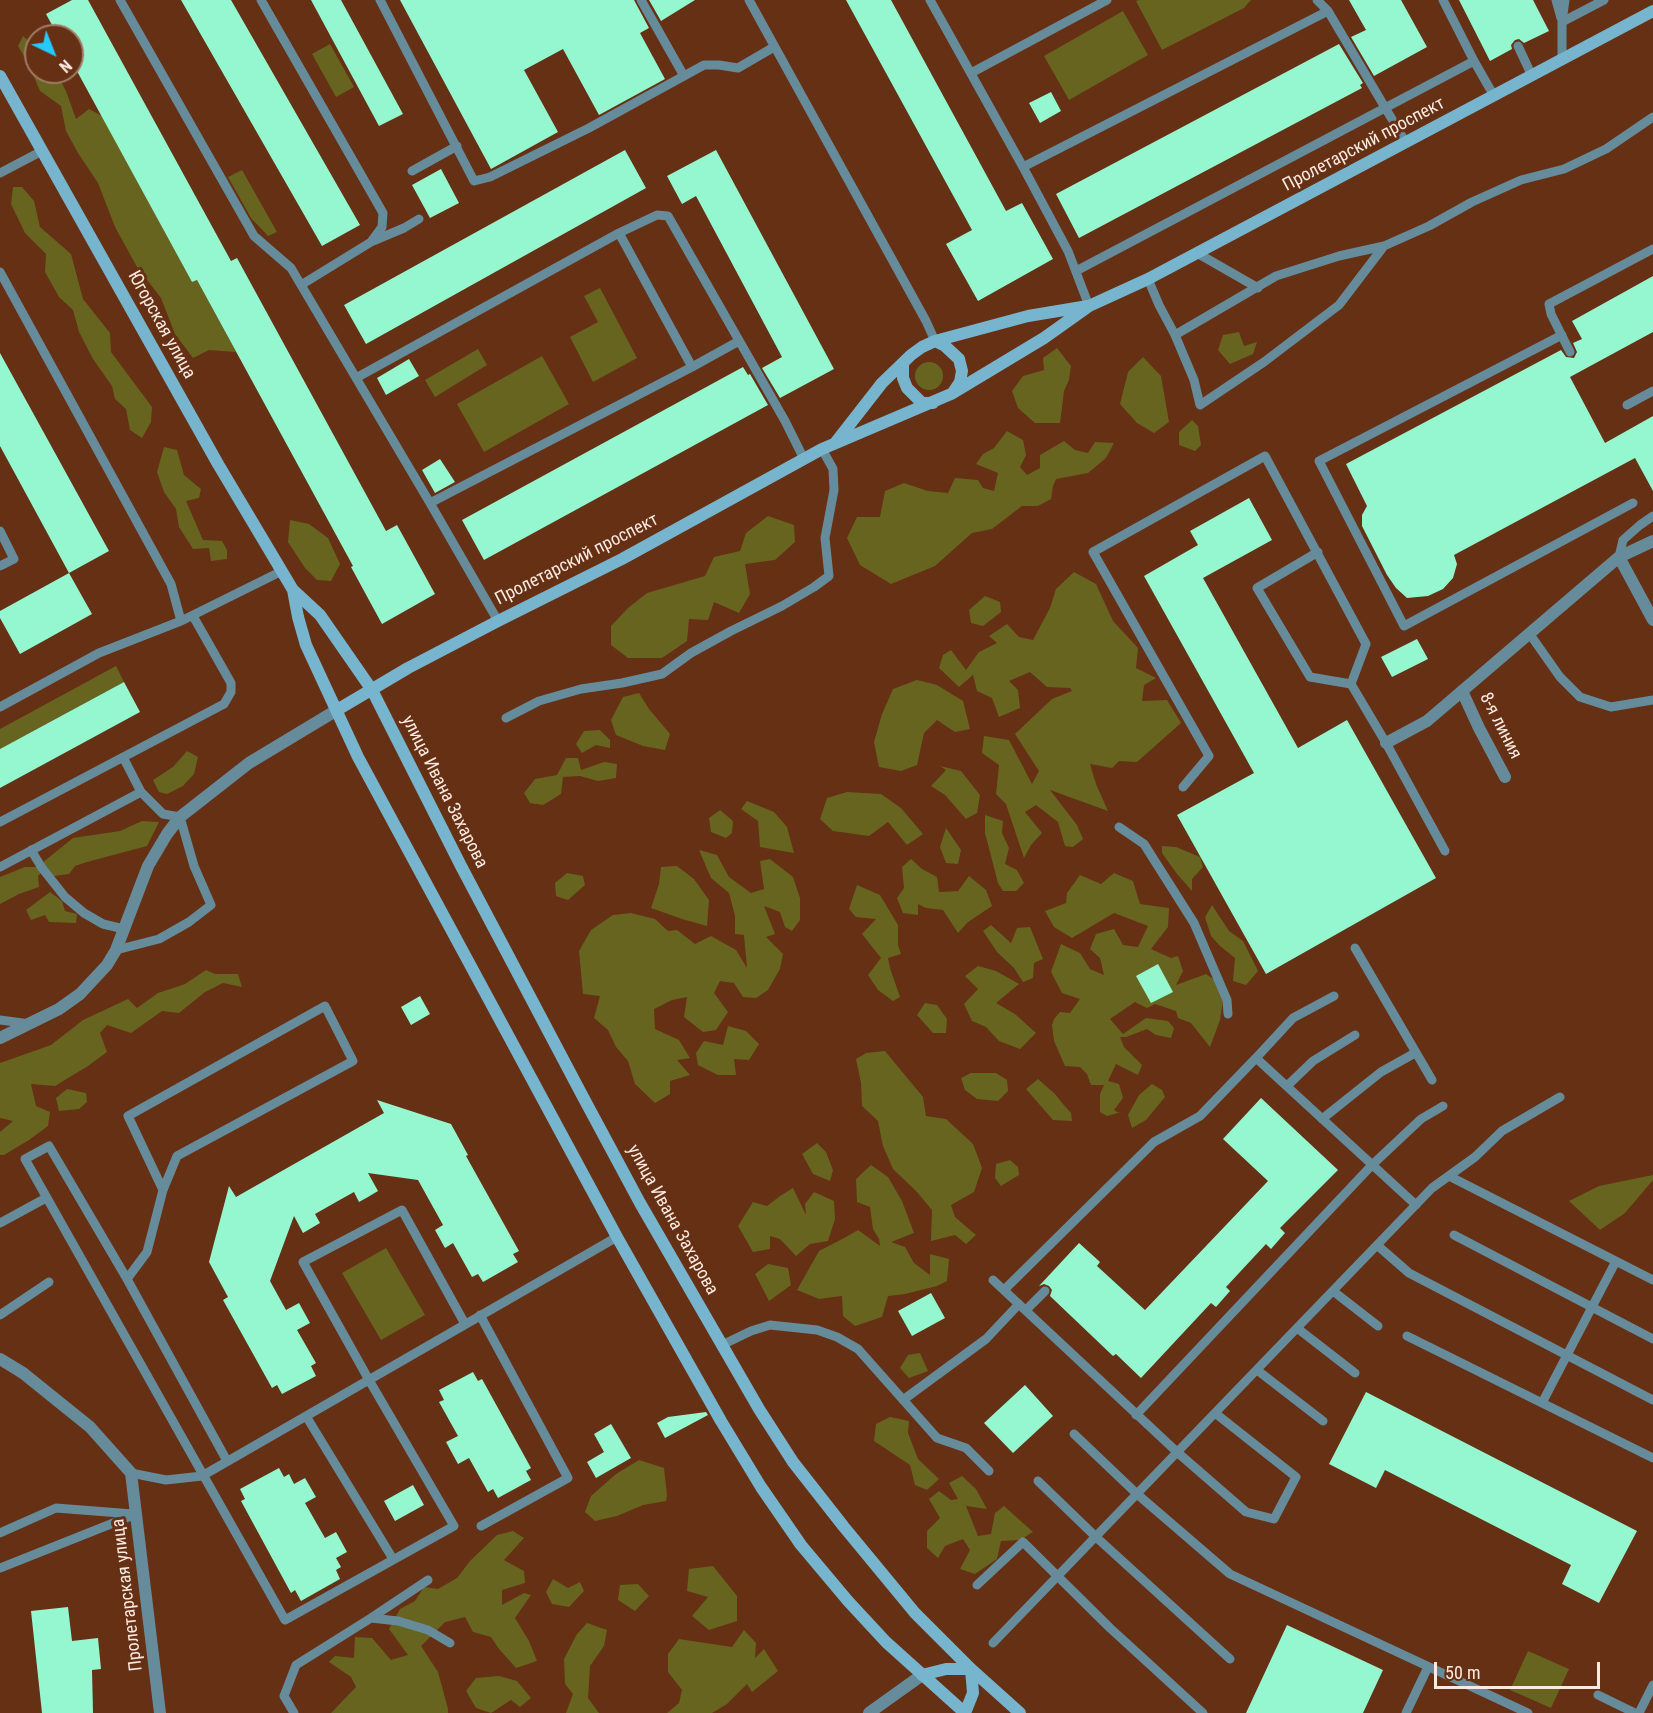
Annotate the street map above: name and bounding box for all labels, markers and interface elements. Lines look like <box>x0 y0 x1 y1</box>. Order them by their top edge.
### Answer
north arrow <box>24 24 84 84</box>
text: N <box>55 56 75 76</box>
street label: Пролетарский проспект <box>1279 93 1449 197</box>
street label: Югорская улица <box>122 267 200 383</box>
street label: Пролетарский проспект <box>492 509 662 611</box>
street label: 8-я линия <box>1474 689 1526 763</box>
street label: улица Ивана Захарова <box>396 712 492 872</box>
street label: улица Ивана Захарова <box>622 1141 722 1299</box>
street label: Пролетарская улица <box>108 1518 148 1672</box>
scale bar <box>1437 1650 1604 1688</box>
text: 50 m <box>1445 1662 1480 1683</box>

